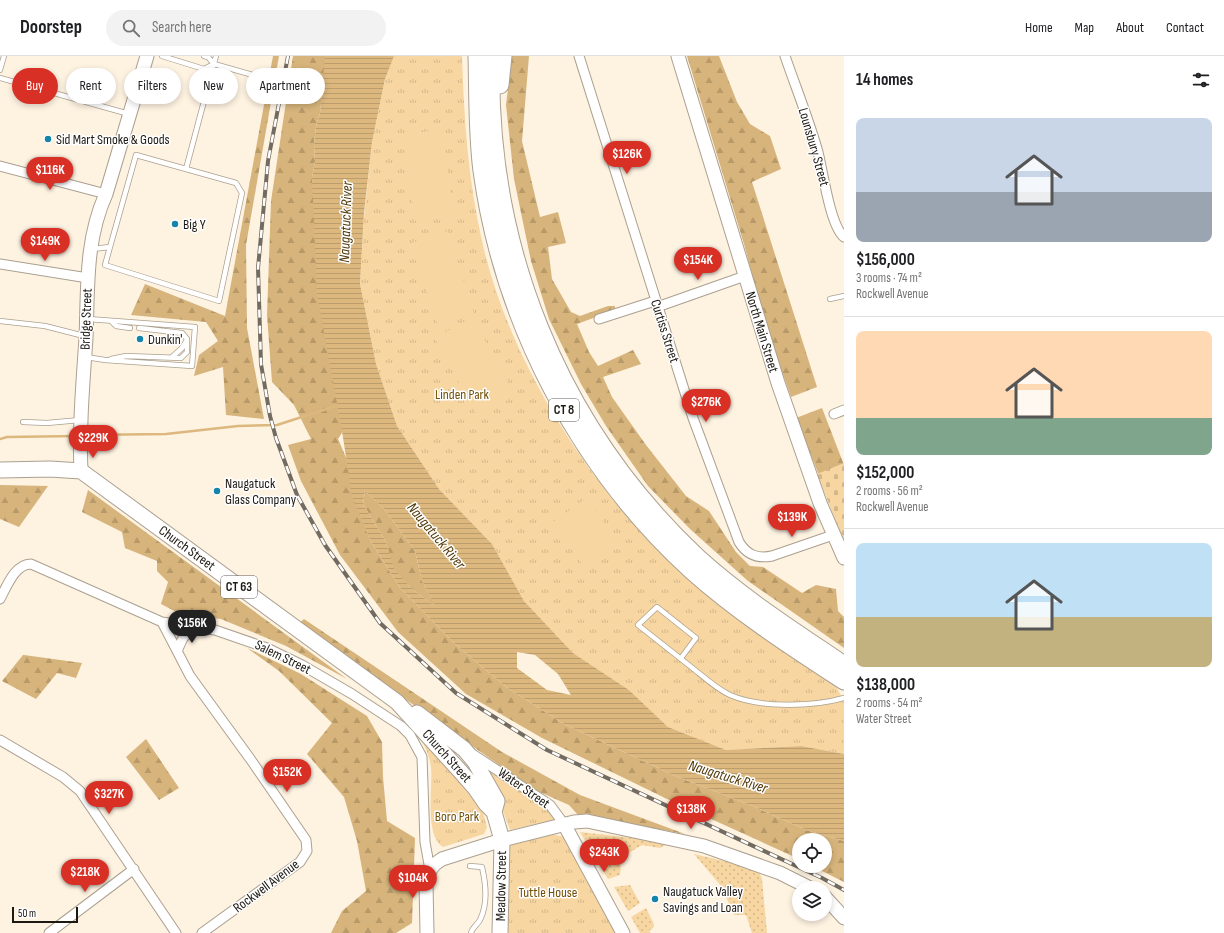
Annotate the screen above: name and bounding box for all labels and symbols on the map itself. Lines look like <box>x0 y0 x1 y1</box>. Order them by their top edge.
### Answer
street label: Lounsbury Street <box>795 106 833 188</box>
place label: Sid Mart Smoke & Goods <box>56 131 170 148</box>
marker: Sid Mart Smoke & Goods <box>43 134 53 144</box>
pin: $126K <box>599 141 655 175</box>
pin: $116K <box>22 157 78 191</box>
water label: Naugatuck River <box>335 180 357 263</box>
place label: Big Y <box>183 216 206 233</box>
marker: Big Y <box>170 219 180 229</box>
pin: $149K <box>17 228 73 262</box>
pin: $154K <box>670 247 726 281</box>
street label: Bridge Street <box>76 288 96 350</box>
street label: North Main Street <box>742 289 782 375</box>
street label: Curtiss Street <box>647 297 683 365</box>
place label: Dunkin' <box>148 331 182 348</box>
marker: Dunkin' <box>135 334 145 344</box>
park label: Linden Park <box>435 386 490 403</box>
pin: $276K <box>678 389 734 423</box>
road number: CT 8 <box>549 399 579 421</box>
pin: $229K <box>65 425 121 459</box>
place label: Naugatuck Glass Company <box>225 475 297 508</box>
marker: Naugatuck Glass Company <box>212 486 222 496</box>
water label: Naugatuck River <box>403 499 470 574</box>
pin: $139K <box>764 504 820 538</box>
street label: Church Street <box>155 522 219 574</box>
road number: CT 63 <box>221 576 257 598</box>
pin: $156K <box>164 610 220 644</box>
street label: Salem Street <box>252 636 314 678</box>
street label: Church Street <box>419 726 475 786</box>
water label: Naugatuck River <box>686 756 770 798</box>
pin: $152K <box>259 759 315 793</box>
street label: Water Street <box>495 764 553 812</box>
pin: $327K <box>81 781 137 815</box>
pin: $138K <box>663 796 719 830</box>
park label: Boro Park <box>435 808 480 825</box>
pin: $243K <box>576 839 632 873</box>
street label: Meadow Street <box>492 851 510 921</box>
street label: Rockwell Avenue <box>230 856 302 916</box>
pin: $218K <box>57 859 113 893</box>
pin: $104K <box>385 865 441 899</box>
place label: Naugatuck Valley Savings and Loan <box>663 883 743 916</box>
park label: Tuttle House <box>519 884 577 901</box>
marker: Naugatuck Valley Savings and Loan <box>650 894 660 904</box>
scale bar <box>12 905 78 924</box>

